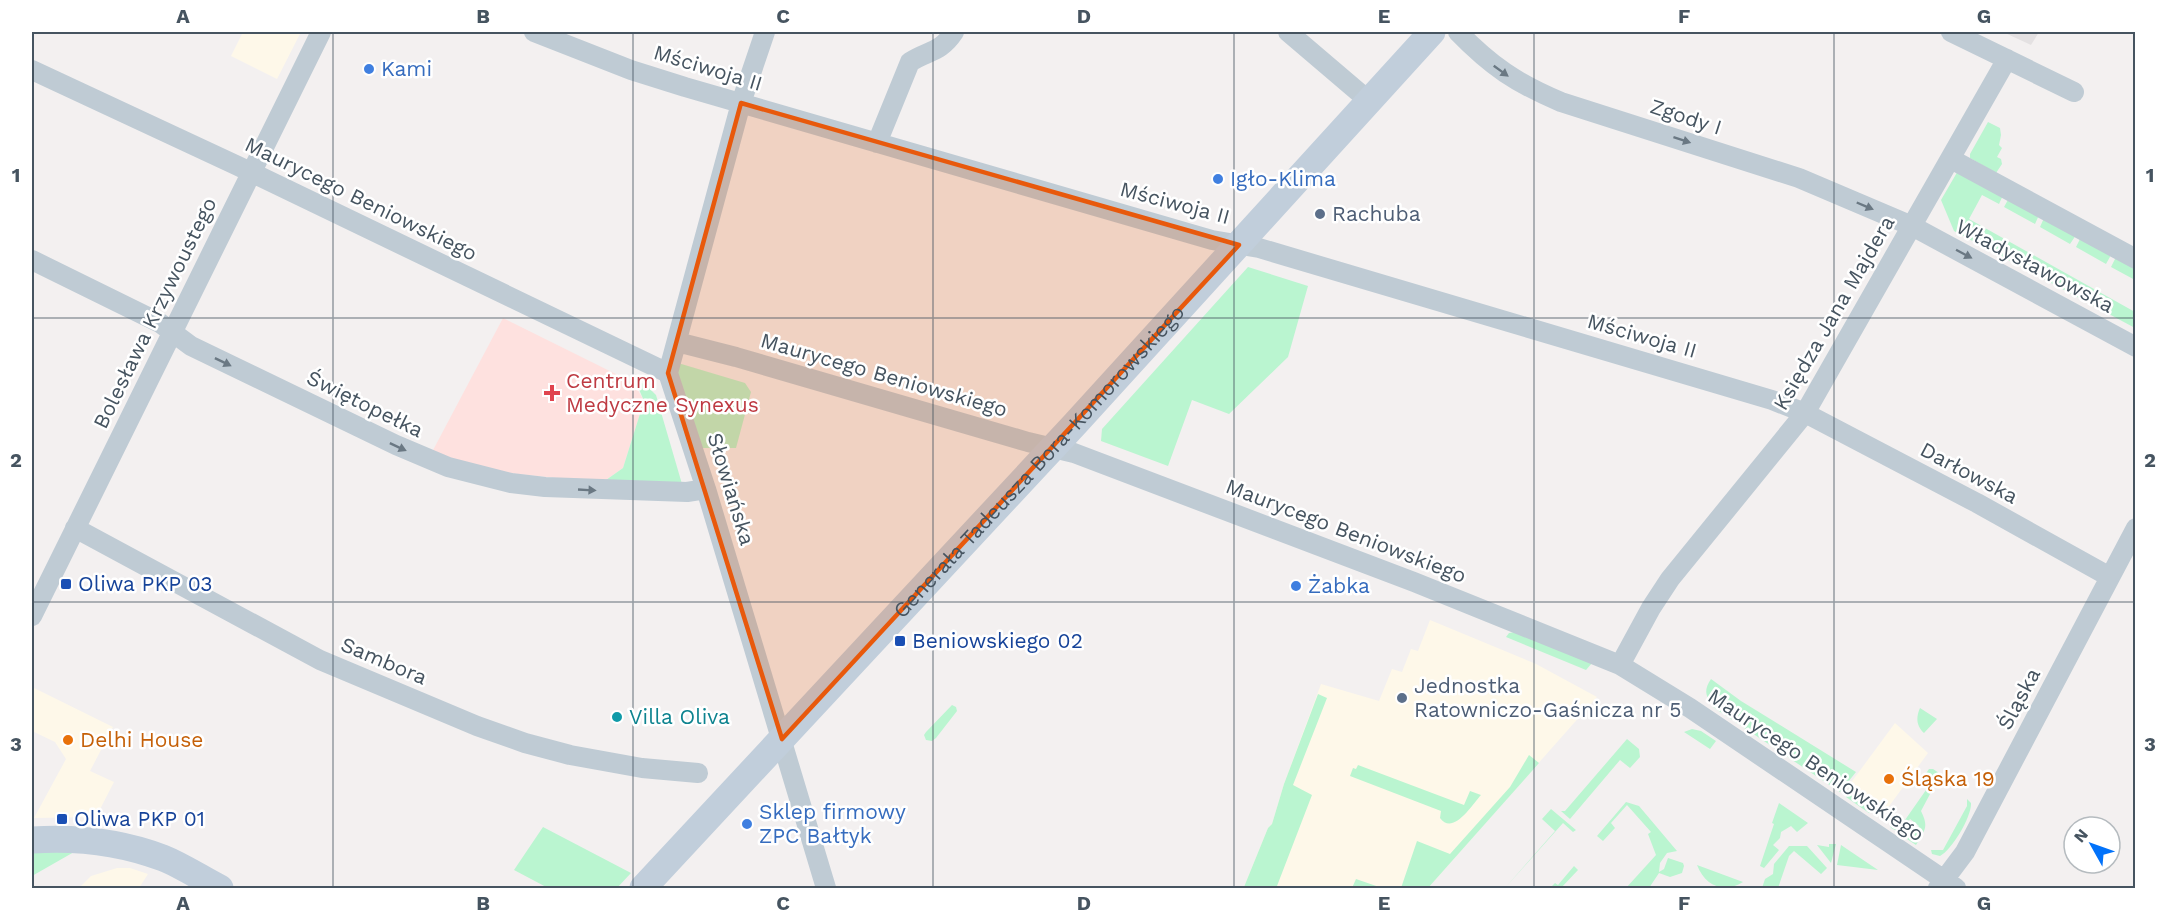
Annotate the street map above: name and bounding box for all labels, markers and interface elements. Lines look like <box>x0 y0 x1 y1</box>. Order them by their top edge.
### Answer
text: A <box>176 4 190 28</box>
text: B <box>476 4 490 28</box>
text: C <box>776 4 790 28</box>
text: D <box>1077 4 1091 28</box>
text: E <box>1378 4 1390 28</box>
text: F <box>1678 4 1690 28</box>
text: G <box>1977 4 1991 28</box>
street label: Mściwoja II <box>651 39 766 96</box>
place label: Kami <box>381 56 432 81</box>
marker: Kami <box>362 62 376 76</box>
one-way arrow <box>1492 65 1508 77</box>
street label: Zgody I <box>1647 93 1725 140</box>
street label: Maurycego Beniowskiego <box>241 131 481 266</box>
one-way arrow <box>1673 136 1691 146</box>
text: 1 <box>12 163 20 187</box>
text: 1 <box>2146 163 2154 187</box>
place label: Igło-Klima <box>1230 166 1336 191</box>
marker: Igło-Klima <box>1211 172 1225 186</box>
street label: Mściwoja II <box>1118 176 1233 229</box>
street label: Bolesława Krzywoustego <box>88 193 222 433</box>
place label: Rachuba <box>1332 201 1421 226</box>
one-way arrow <box>1857 202 1874 211</box>
marker: Rachuba <box>1313 207 1327 221</box>
street label: Księdza Jana Majdera <box>1768 211 1900 414</box>
street label: Władysławowska <box>1952 213 2119 318</box>
one-way arrow <box>1956 249 1973 259</box>
street label: Generała Tadeusza Bora-Komorowskiego <box>888 299 1189 623</box>
street label: Mściwoja II <box>1585 308 1700 363</box>
street label: Maurycego Beniowskiego <box>758 327 1010 422</box>
one-way arrow <box>214 357 231 366</box>
street label: Świętopełka <box>303 365 428 443</box>
place label: Centrum Medyczne Synexus <box>566 368 759 417</box>
marker: Centrum Medyczne Synexus <box>543 384 561 402</box>
street label: Słowiańska <box>703 430 760 548</box>
street label: Darłowska <box>1916 436 2022 509</box>
one-way arrow <box>390 442 407 451</box>
text: 2 <box>10 448 22 472</box>
text: 2 <box>2144 448 2156 472</box>
street label: Maurycego Beniowskiego <box>1223 473 1470 588</box>
one-way arrow <box>577 485 596 494</box>
place label: Oliwa PKP 03 <box>78 571 213 596</box>
place label: Żabka <box>1308 573 1370 598</box>
marker: Oliwa PKP 03 <box>59 577 73 591</box>
marker: Żabka <box>1289 579 1303 593</box>
place label: Beniowskiego 02 <box>912 628 1083 653</box>
street label: Sambora <box>337 631 431 690</box>
marker: Beniowskiego 02 <box>893 634 907 648</box>
street label: Śląska <box>1992 663 2045 734</box>
place label: Jednostka Ratowniczo-Gaśnicza nr 5 <box>1414 673 1682 722</box>
street label: Maurycego Beniowskiego <box>1703 683 1929 846</box>
marker: Jednostka Ratowniczo-Gaśnicza nr 5 <box>1395 691 1409 705</box>
place label: Villa Oliva <box>629 704 730 729</box>
marker: Villa Oliva <box>610 710 624 724</box>
place label: Delhi House <box>80 727 203 752</box>
text: 3 <box>10 732 22 756</box>
text: 3 <box>2144 732 2156 756</box>
marker: Delhi House <box>61 733 75 747</box>
place label: Śląska 19 <box>1901 766 1995 791</box>
marker: Śląska 19 <box>1882 772 1896 786</box>
place label: Sklep firmowy ZPC Bałtyk <box>759 799 906 848</box>
place label: Oliwa PKP 01 <box>74 806 205 831</box>
marker: Oliwa PKP 01 <box>55 812 69 826</box>
north arrow <box>2062 815 2122 875</box>
marker: Sklep firmowy ZPC Bałtyk <box>740 817 754 831</box>
text: N <box>2070 825 2092 846</box>
text: A <box>176 891 190 915</box>
text: B <box>476 891 490 915</box>
text: C <box>776 891 790 915</box>
text: D <box>1077 891 1091 915</box>
text: E <box>1378 891 1390 915</box>
text: F <box>1678 891 1690 915</box>
text: G <box>1977 891 1991 915</box>

